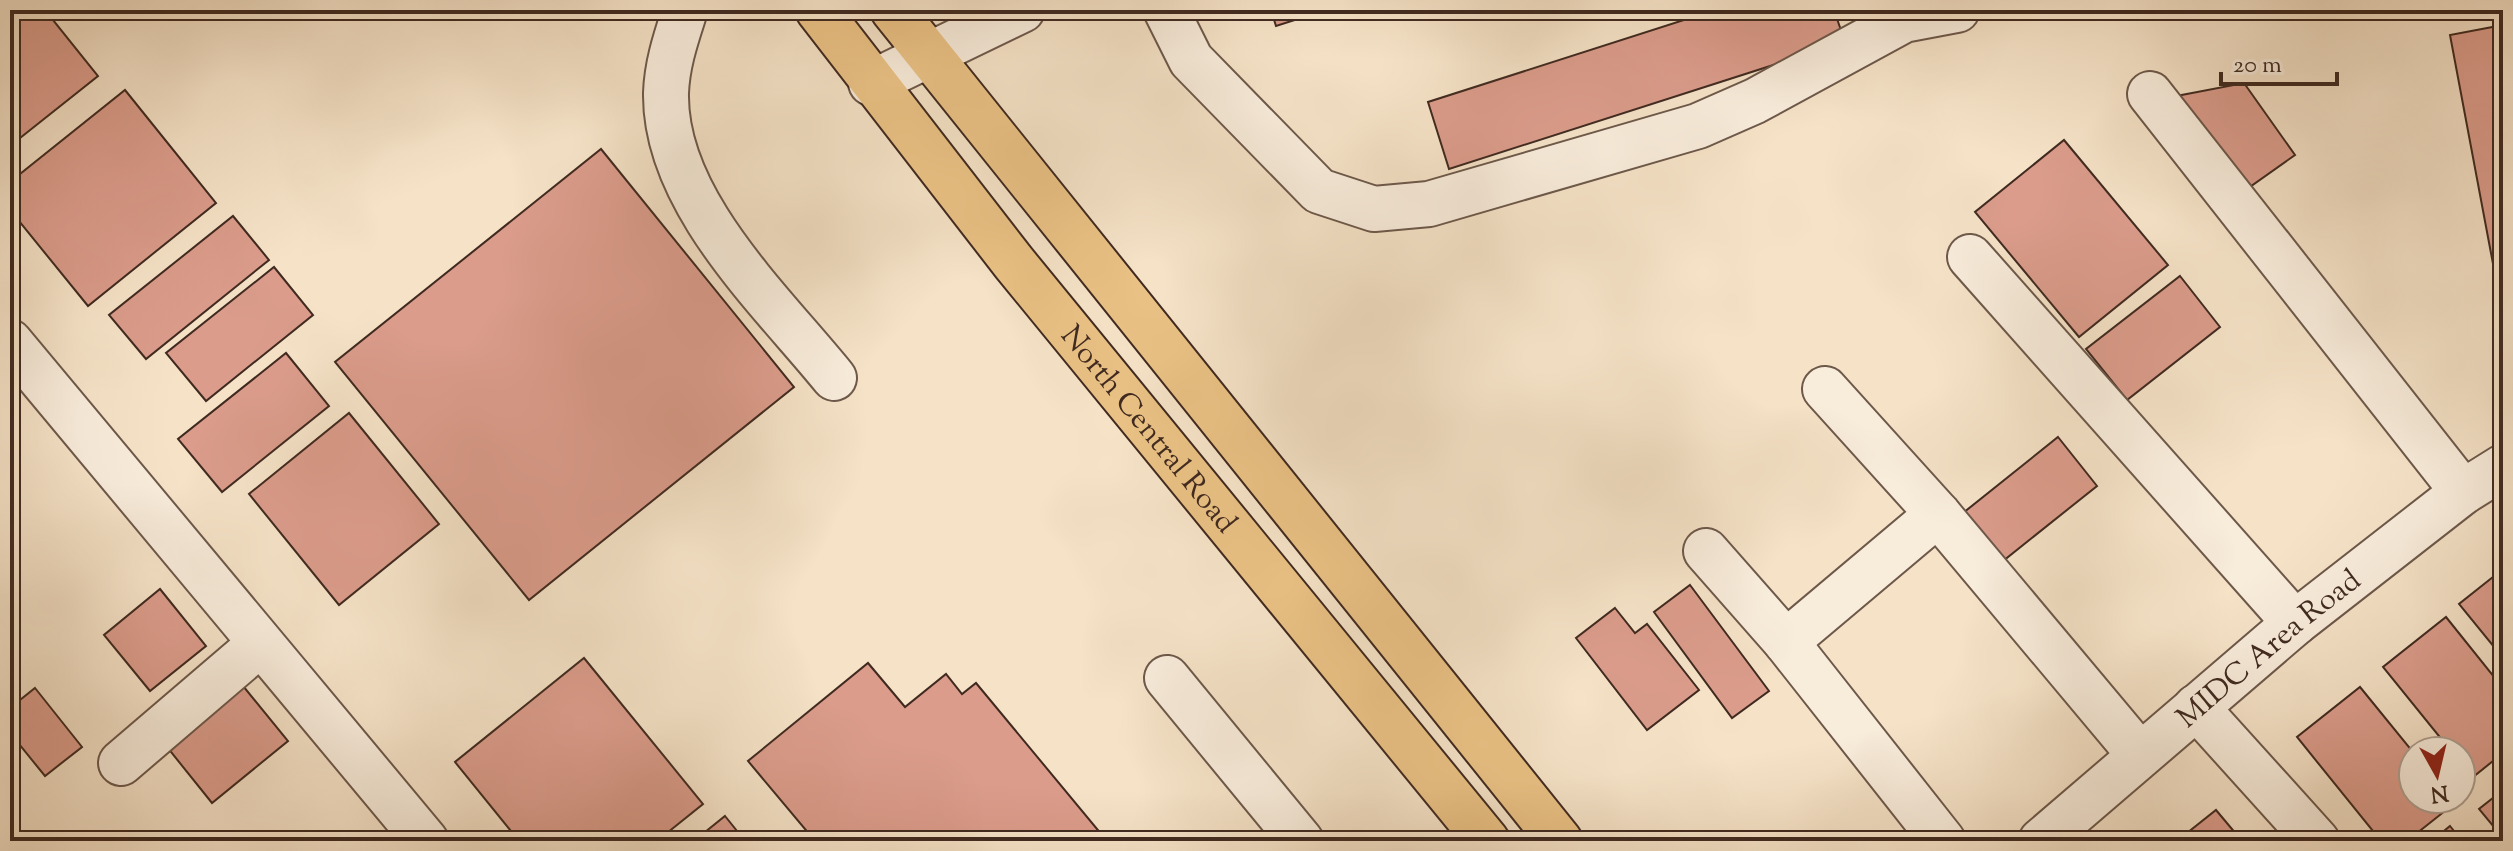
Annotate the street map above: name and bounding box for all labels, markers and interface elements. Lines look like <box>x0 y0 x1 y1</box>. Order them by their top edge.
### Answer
scale bar <box>2221 36 2337 86</box>
text: 20 m <box>2233 49 2282 83</box>
street label: North Central Road <box>1049 317 1246 544</box>
street label: MIDC Area Road <box>2168 560 2371 740</box>
north arrow <box>2397 735 2477 815</box>
text: N <box>2428 775 2450 809</box>

